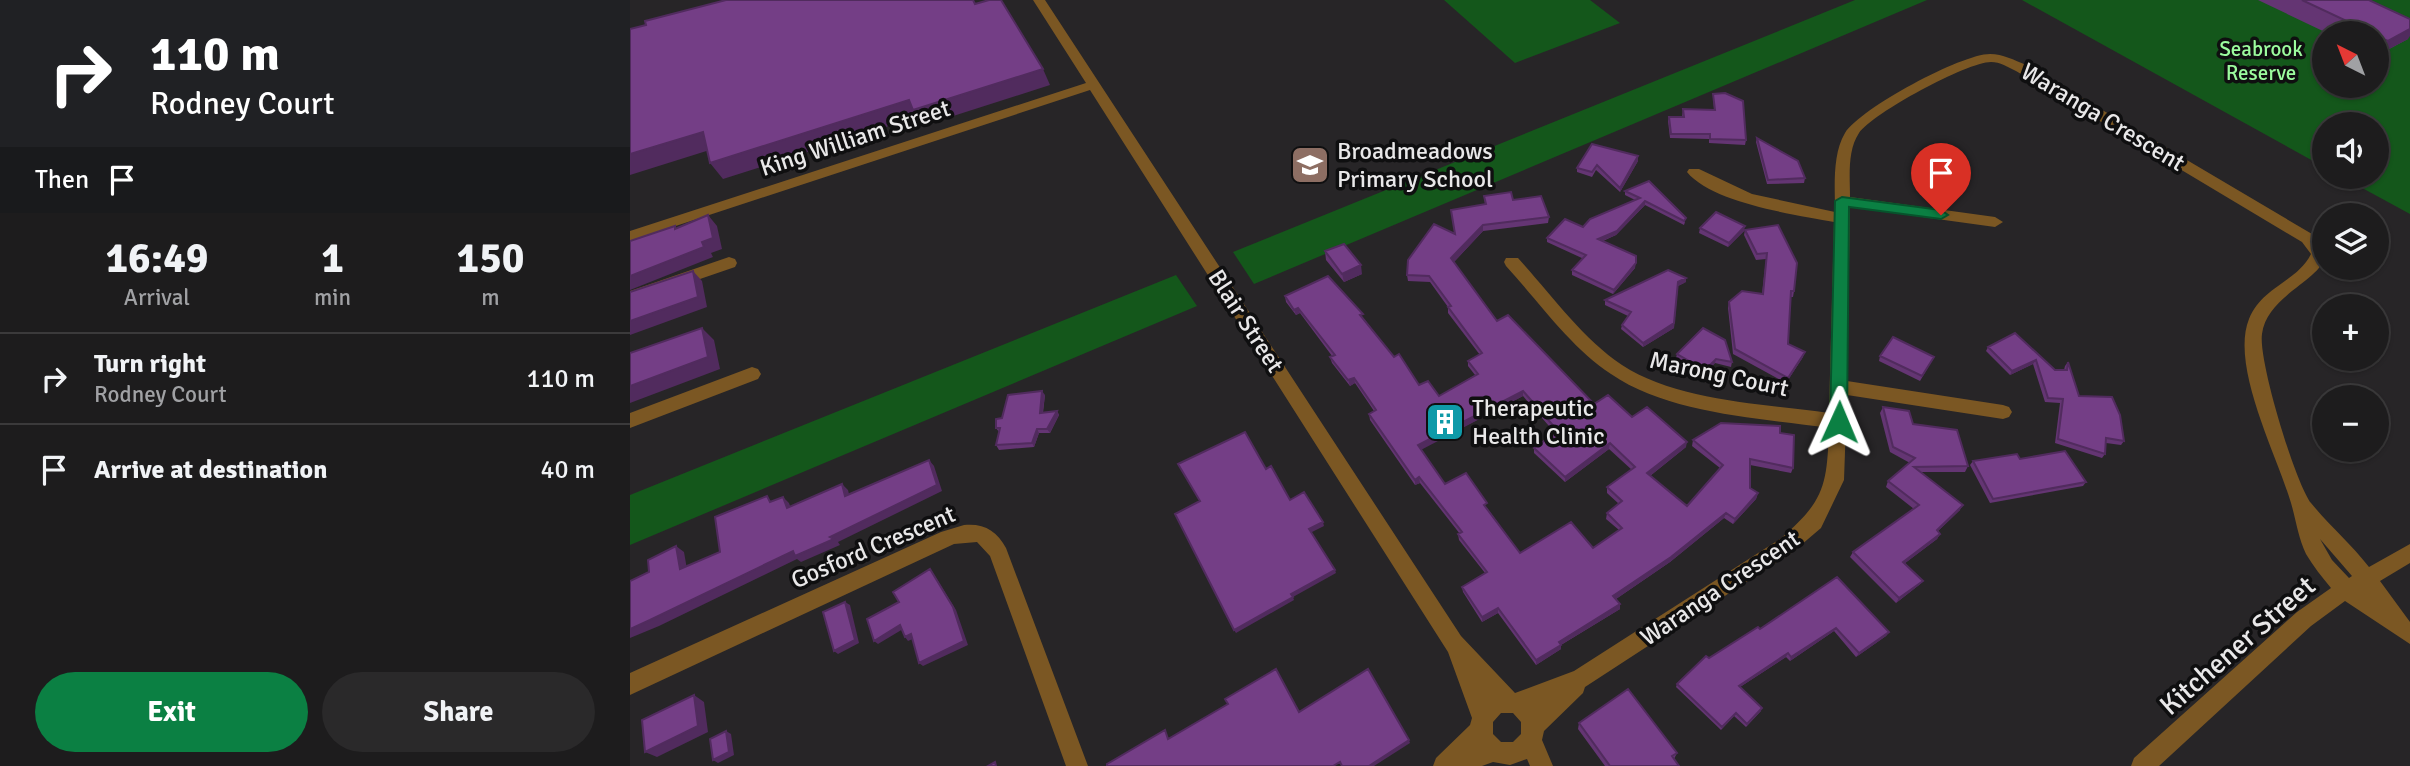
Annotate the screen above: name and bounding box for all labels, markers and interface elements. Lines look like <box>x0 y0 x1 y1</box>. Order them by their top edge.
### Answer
north arrow <box>2312 21 2389 98</box>
map controls <box>2312 21 2389 462</box>
text: 110 m <box>150 24 280 84</box>
icon: right <box>35 28 126 119</box>
park label: Seabrook Reserve <box>2219 36 2303 86</box>
street label: Waranga Crescent <box>2016 56 2190 178</box>
text: Rodney Court <box>150 84 334 123</box>
street label: King William Street <box>756 93 954 183</box>
button: sound <box>2312 112 2389 189</box>
place label: Broadmeadows Primary School <box>1337 136 1493 194</box>
pin <box>1911 143 1971 215</box>
school or university icon: Broadmeadows Primary School <box>1289 144 1331 186</box>
icon: arrive <box>1922 154 1960 192</box>
icon: arrive <box>103 161 141 199</box>
text: Then <box>35 164 89 196</box>
button: layers <box>2312 203 2389 280</box>
text: 16:49 <box>105 233 209 284</box>
text: 1 <box>321 233 344 284</box>
text: 150 <box>456 233 525 284</box>
street label: Blair Street <box>1202 264 1290 378</box>
text: Arrival <box>124 283 190 312</box>
text: min <box>314 283 351 312</box>
text: m <box>481 283 500 312</box>
button: + <box>2312 294 2389 371</box>
street label: Marong Court <box>1647 345 1791 403</box>
text: Turn right <box>94 348 206 380</box>
icon: right <box>35 360 73 398</box>
text: 110 m <box>526 363 595 395</box>
text: Rodney Court <box>94 380 226 409</box>
position arrow <box>1802 385 1876 459</box>
button: − <box>2312 385 2389 462</box>
place label: Therapeutic Health Clinic <box>1472 393 1605 451</box>
building icon: Therapeutic Health Clinic <box>1424 401 1466 443</box>
icon: arrive <box>35 451 73 489</box>
text: Arrive at destination <box>94 454 327 486</box>
text: 40 m <box>540 454 595 486</box>
street label: Gosford Crescent <box>786 499 960 595</box>
street label: Waranga Crescent <box>1635 524 1805 652</box>
street label: Kitchener Street <box>2153 569 2322 723</box>
button: Exit <box>35 672 308 752</box>
button: Share <box>322 672 595 752</box>

